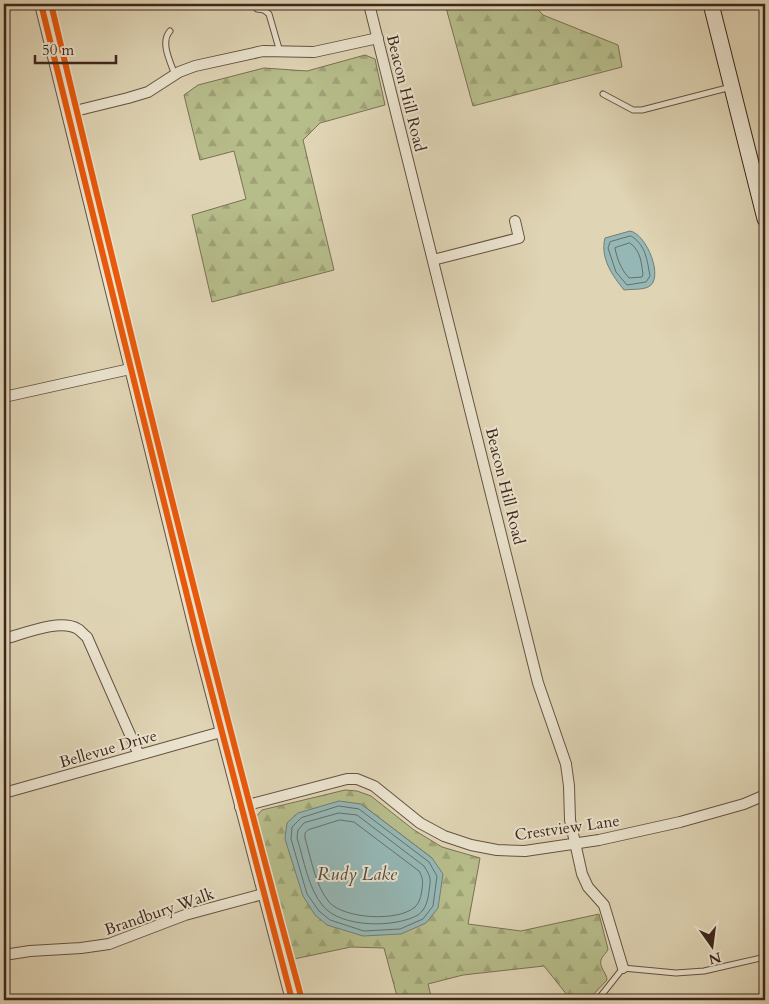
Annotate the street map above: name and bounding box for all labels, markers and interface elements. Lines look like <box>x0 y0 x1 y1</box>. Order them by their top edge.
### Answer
scale bar <box>35 32 116 64</box>
street label: Beacon Hill Road <box>381 32 431 155</box>
text: 50 m <box>42 40 74 60</box>
street label: Beacon Hill Road <box>480 425 530 548</box>
street label: Bellevue Drive <box>57 725 160 773</box>
street label: Crestview Lane <box>513 810 621 846</box>
water label: Rudy Lake <box>317 862 398 887</box>
street label: Brandbury Walk <box>102 883 217 941</box>
north arrow <box>686 922 736 972</box>
text: N <box>707 947 723 969</box>

